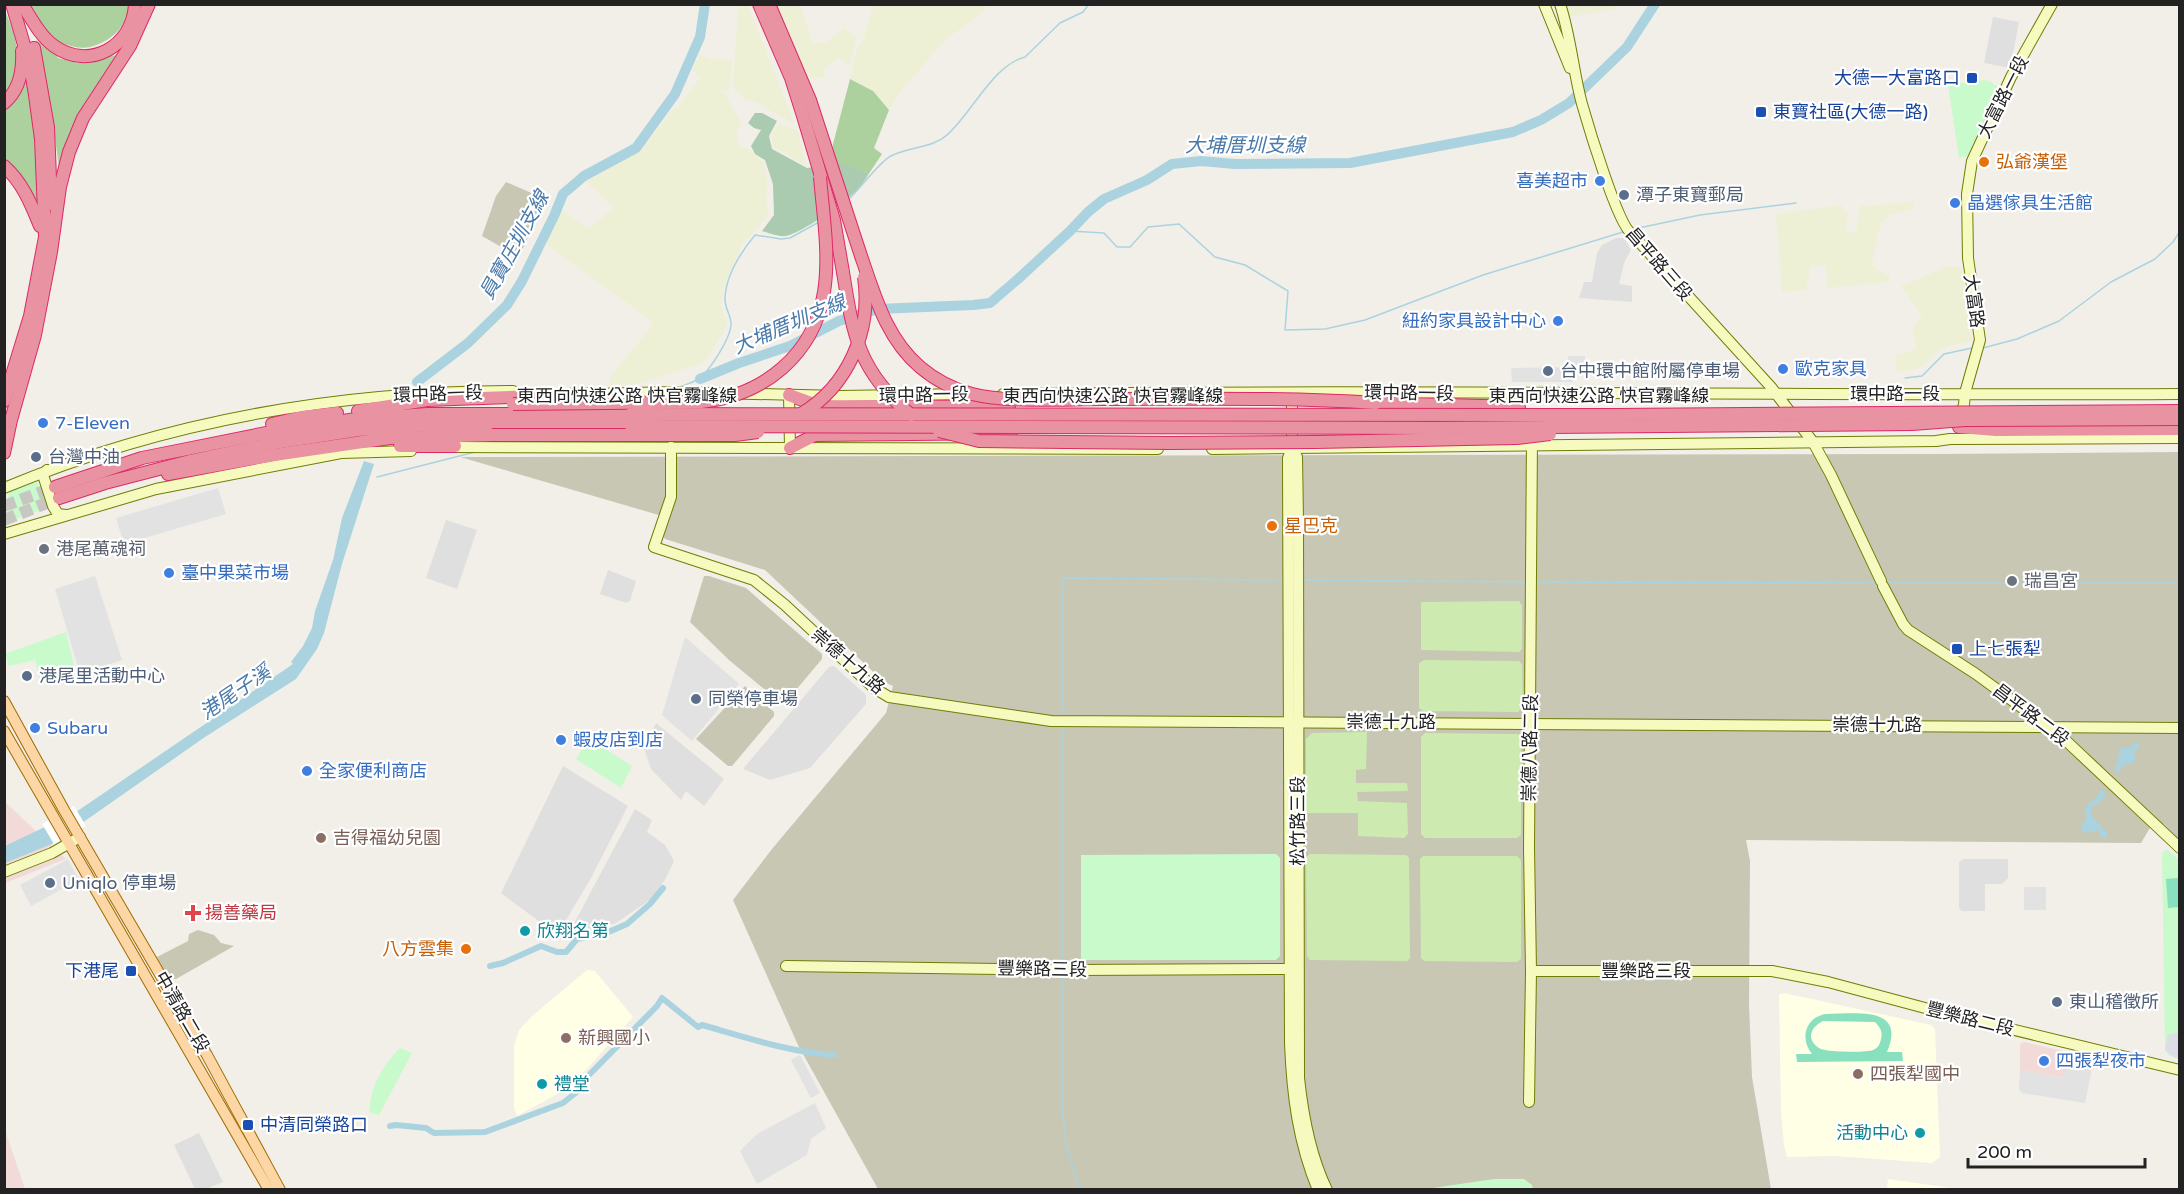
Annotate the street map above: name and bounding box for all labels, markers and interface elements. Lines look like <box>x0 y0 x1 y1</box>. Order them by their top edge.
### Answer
street label: 大富路一段 <box>1973 52 2033 142</box>
place label: 大德一大富路口 <box>1834 67 1960 89</box>
marker: 大德一大富路口 <box>1965 71 1979 85</box>
place label: 東寶社區(大德一路) <box>1773 101 1928 123</box>
marker: 東寶社區(大德一路) <box>1754 105 1768 119</box>
water label: 大埔厝圳支線 <box>1185 134 1307 158</box>
place label: 弘爺漢堡 <box>1996 151 2068 173</box>
marker: 弘爺漢堡 <box>1977 155 1991 169</box>
place label: 喜美超市 <box>1516 170 1588 192</box>
marker: 喜美超市 <box>1593 174 1607 188</box>
place label: 潭子東寶郵局 <box>1636 184 1744 206</box>
water label: 員寶庄圳支線 <box>475 185 555 304</box>
marker: 潭子東寶郵局 <box>1617 188 1631 202</box>
place label: 晶選傢具生活館 <box>1967 192 2093 214</box>
marker: 晶選傢具生活館 <box>1948 196 1962 210</box>
street label: 昌平路三段 <box>1621 223 1697 305</box>
street label: 大富路 <box>1959 273 1989 329</box>
water label: 大埔厝圳支線 <box>729 290 851 359</box>
place label: 紐約家具設計中心 <box>1402 310 1546 332</box>
marker: 紐約家具設計中心 <box>1551 314 1565 328</box>
place label: 歐克家具 <box>1795 358 1867 380</box>
place label: 台中環中館附屬停車場 <box>1560 360 1740 382</box>
marker: 歐克家具 <box>1776 362 1790 376</box>
marker: 台中環中館附屬停車場 <box>1541 364 1555 378</box>
street label: 環中路一段 <box>393 381 483 407</box>
street label: 環中路一段 <box>1364 381 1454 405</box>
street label: 環中路一段 <box>879 383 969 407</box>
street label: 環中路一段 <box>1850 383 1940 405</box>
street label: 東西向快速公路 快官霧峰線 <box>517 385 737 407</box>
street label: 東西向快速公路 快官霧峰線 <box>1003 385 1223 407</box>
street label: 東西向快速公路 快官霧峰線 <box>1489 385 1709 407</box>
place label: 7-Eleven <box>55 412 130 434</box>
marker: 7-Eleven <box>36 416 50 430</box>
place label: 台灣中油 <box>48 446 120 468</box>
marker: 台灣中油 <box>29 450 43 464</box>
place label: 星巴克 <box>1284 515 1338 537</box>
marker: 星巴克 <box>1265 519 1279 533</box>
place label: 港尾萬魂祠 <box>56 538 146 560</box>
marker: 港尾萬魂祠 <box>37 542 51 556</box>
place label: 臺中果菜市場 <box>181 562 289 584</box>
marker: 臺中果菜市場 <box>162 566 176 580</box>
place label: 瑞昌宮 <box>2024 570 2078 592</box>
marker: 瑞昌宮 <box>2005 574 2019 588</box>
street label: 崇德十九路 <box>807 623 889 699</box>
place label: 上七張犁 <box>1969 638 2041 660</box>
marker: 上七張犁 <box>1950 642 1964 656</box>
water label: 港尾子溪 <box>196 659 278 725</box>
place label: 港尾里活動中心 <box>39 665 165 687</box>
marker: 港尾里活動中心 <box>20 669 34 683</box>
street label: 昌平路二段 <box>1988 679 2074 751</box>
place label: 同榮停車場 <box>708 688 798 710</box>
marker: 同榮停車場 <box>689 692 703 706</box>
street label: 崇德八路二段 <box>1518 694 1542 802</box>
street label: 崇德十九路 <box>1346 711 1436 733</box>
street label: 崇德十九路 <box>1832 714 1922 736</box>
place label: Subaru <box>47 717 108 739</box>
marker: Subaru <box>28 721 42 735</box>
place label: 蝦皮店到店 <box>573 729 663 751</box>
marker: 蝦皮店到店 <box>554 733 568 747</box>
place label: 全家便利商店 <box>319 760 427 782</box>
marker: 全家便利商店 <box>300 764 314 778</box>
street label: 松竹路三段 <box>1287 776 1309 866</box>
place label: 吉得福幼兒園 <box>333 827 441 849</box>
marker: 吉得福幼兒園 <box>314 831 328 845</box>
place label: Uniqlo 停車場 <box>62 872 176 894</box>
marker: Uniqlo 停車場 <box>43 876 57 890</box>
place label: 揚善藥局 <box>205 902 277 924</box>
marker: 揚善藥局 <box>186 906 200 920</box>
place label: 欣翔名第 <box>537 920 609 942</box>
marker: 欣翔名第 <box>518 924 532 938</box>
place label: 八方雲集 <box>382 938 454 960</box>
marker: 八方雲集 <box>459 942 473 956</box>
street label: 豐樂路三段 <box>997 957 1087 981</box>
place label: 下港尾 <box>65 960 119 982</box>
street label: 豐樂路三段 <box>1601 960 1691 982</box>
marker: 下港尾 <box>124 964 138 978</box>
street label: 中清路二段 <box>150 968 214 1056</box>
place label: 東山稽徵所 <box>2069 991 2159 1013</box>
marker: 東山稽徵所 <box>2050 995 2064 1009</box>
street label: 豐樂路二段 <box>1924 997 2016 1041</box>
place label: 新興國小 <box>578 1027 650 1049</box>
marker: 新興國小 <box>559 1031 573 1045</box>
place label: 四張犁夜市 <box>2056 1050 2146 1072</box>
marker: 四張犁夜市 <box>2037 1054 2051 1068</box>
place label: 四張犁國中 <box>1870 1063 1960 1085</box>
marker: 四張犁國中 <box>1851 1067 1865 1081</box>
place label: 禮堂 <box>554 1073 590 1095</box>
marker: 禮堂 <box>535 1077 549 1091</box>
place label: 中清同榮路口 <box>260 1114 368 1136</box>
marker: 中清同榮路口 <box>241 1118 255 1132</box>
place label: 活動中心 <box>1836 1122 1908 1144</box>
marker: 活動中心 <box>1913 1126 1927 1140</box>
scale bar <box>1968 1131 2145 1169</box>
text: 200 m <box>1977 1141 2032 1163</box>

